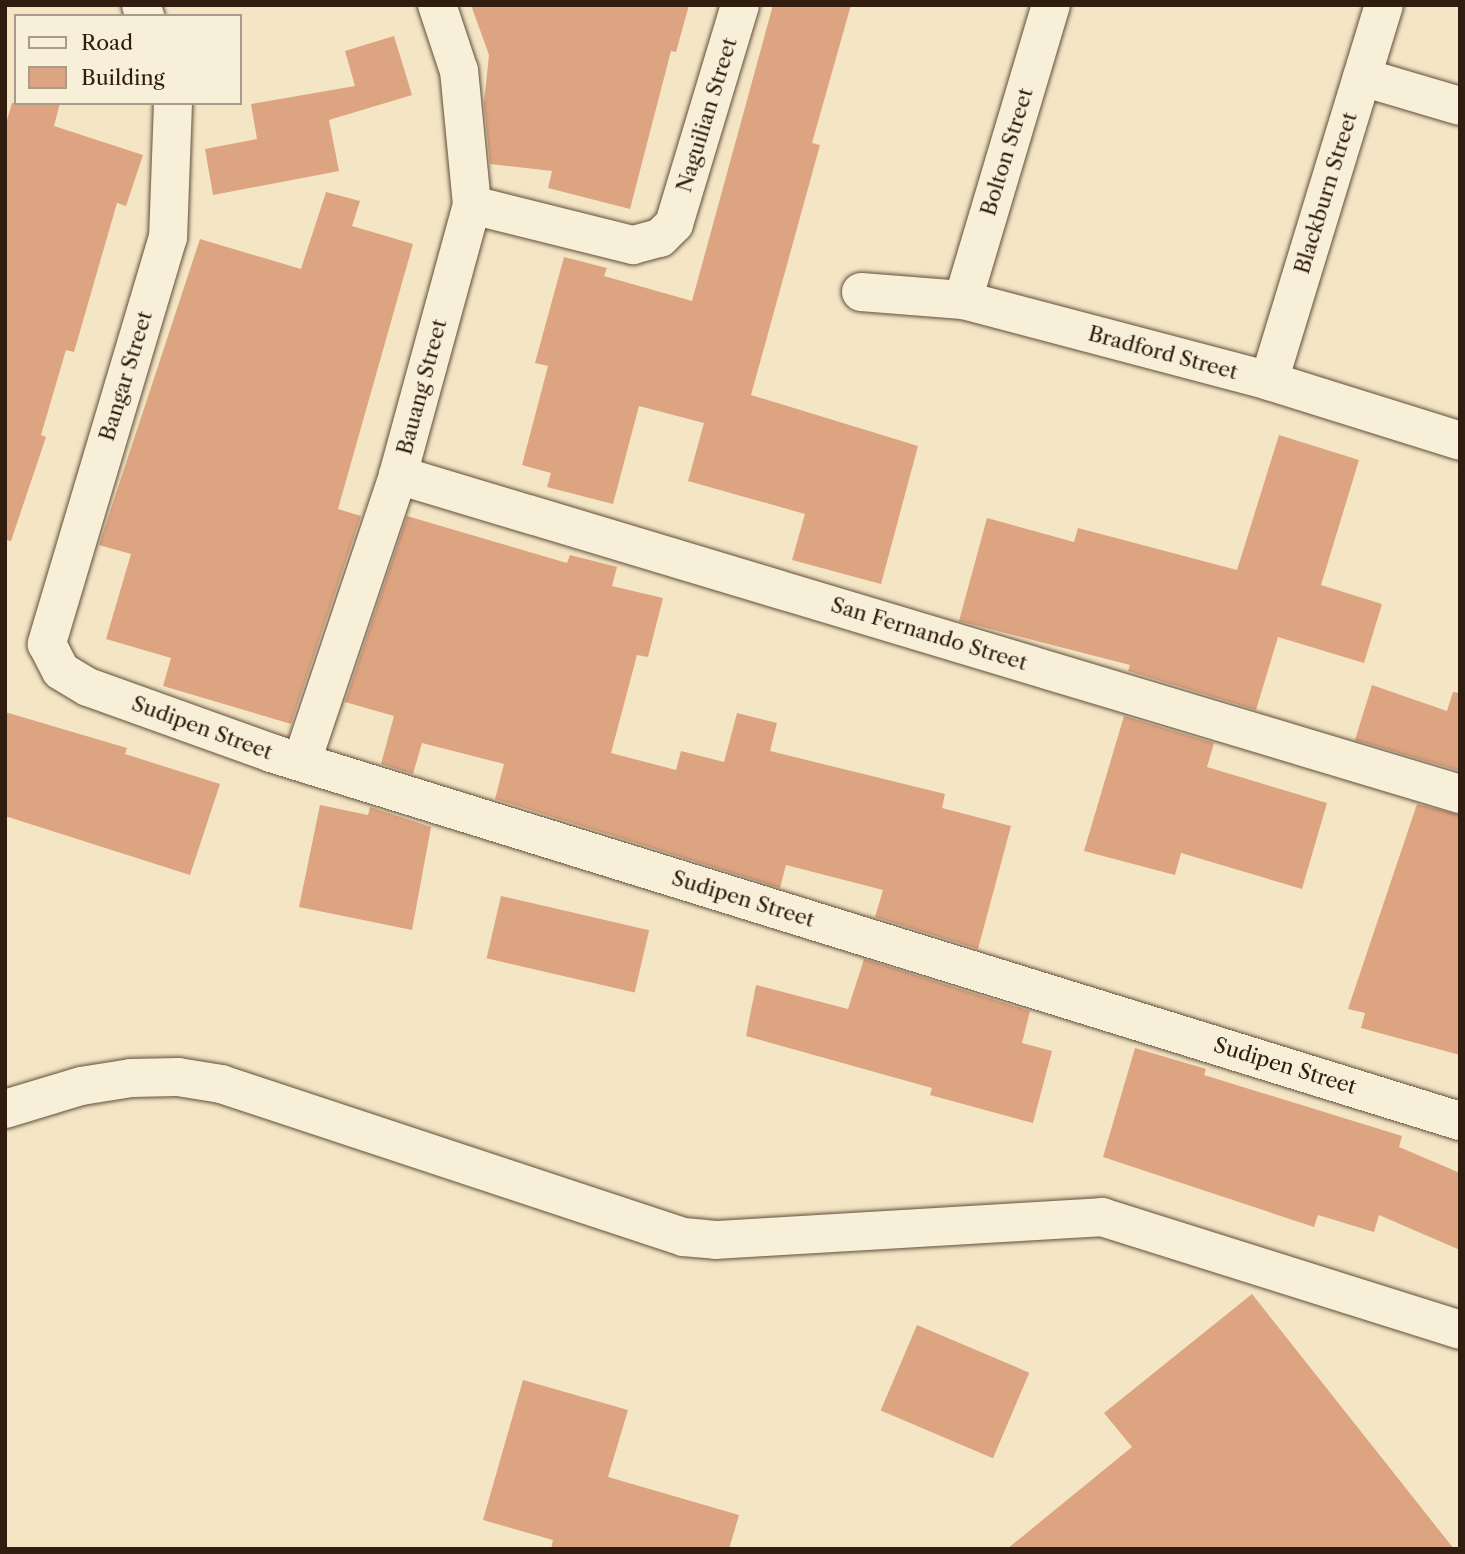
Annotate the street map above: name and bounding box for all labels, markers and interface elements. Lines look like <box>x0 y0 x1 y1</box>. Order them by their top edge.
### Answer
legend <box>14 14 242 105</box>
text: Road <box>81 30 133 55</box>
street label: Naguilian Street <box>672 35 742 195</box>
text: Building <box>81 65 165 90</box>
street label: Bolton Street <box>976 85 1038 219</box>
street label: Blackburn Street <box>1289 109 1363 277</box>
street label: Bangar Street <box>94 308 158 444</box>
street label: Bauang Street <box>392 317 452 457</box>
street label: Bradford Street <box>1085 321 1241 385</box>
street label: San Fernando Street <box>828 592 1030 676</box>
street label: Sudipen Street <box>128 691 276 765</box>
street label: Sudipen Street <box>669 865 817 933</box>
street label: Sudipen Street <box>1211 1032 1359 1100</box>

